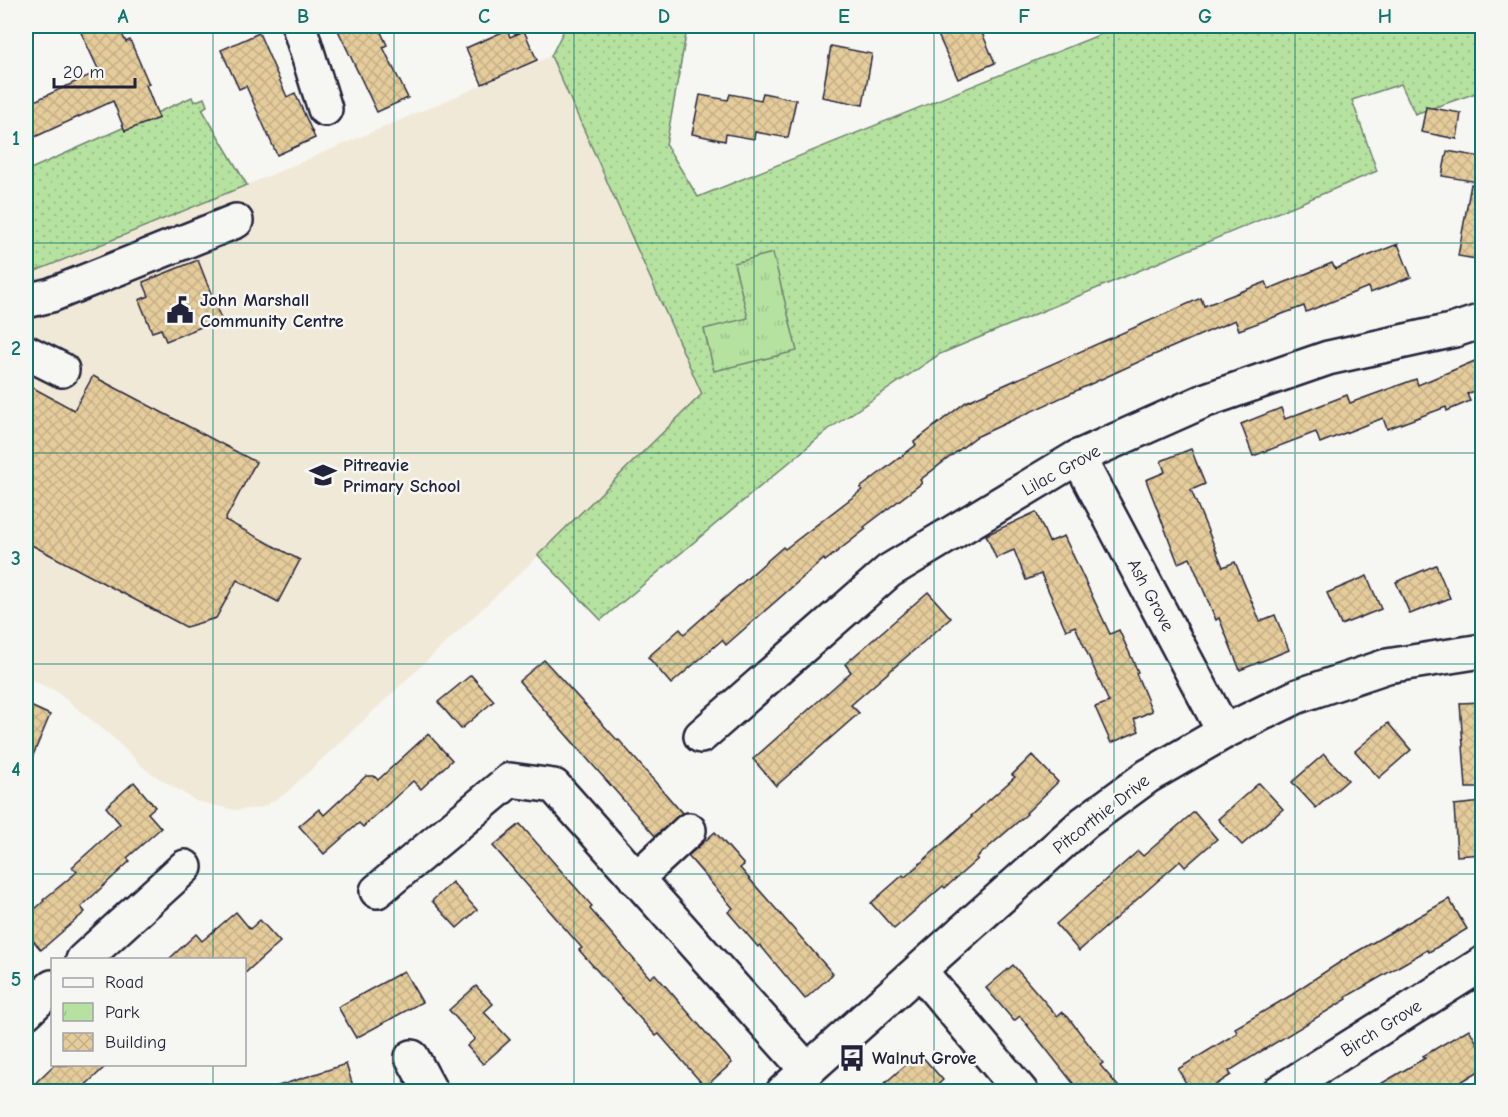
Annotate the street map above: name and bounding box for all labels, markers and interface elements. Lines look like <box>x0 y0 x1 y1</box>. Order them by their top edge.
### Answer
text: A <box>117 5 129 28</box>
text: B <box>297 5 309 28</box>
text: C <box>478 5 490 28</box>
text: D <box>658 5 670 28</box>
text: E <box>838 5 850 28</box>
text: F <box>1018 5 1030 28</box>
text: G <box>1198 5 1212 28</box>
text: H <box>1378 5 1392 28</box>
scale bar <box>54 51 135 89</box>
text: 20 m <box>63 62 104 83</box>
text: 1 <box>12 127 20 150</box>
place label: John Marshall Community Centre <box>200 290 344 332</box>
public building icon: John Marshall Community Centre <box>165 295 195 325</box>
text: 2 <box>11 337 21 360</box>
street label: Lilac Grove <box>1018 440 1104 501</box>
place label: Pitreavie Primary School <box>343 455 461 497</box>
school or university icon: Pitreavie Primary School <box>308 460 338 490</box>
text: 3 <box>11 547 21 570</box>
street label: Ash Grove <box>1123 555 1178 635</box>
text: 4 <box>11 758 21 781</box>
street label: Pitcorthie Drive <box>1049 770 1154 859</box>
legend <box>51 958 246 1066</box>
text: 5 <box>11 968 21 991</box>
text: Road <box>105 972 144 993</box>
street label: Birch Grove <box>1337 995 1426 1062</box>
text: Park <box>105 1002 140 1023</box>
text: Building <box>105 1032 167 1053</box>
bus stop icon: Walnut Grove <box>837 1043 867 1073</box>
place label: Walnut Grove <box>872 1048 976 1069</box>

